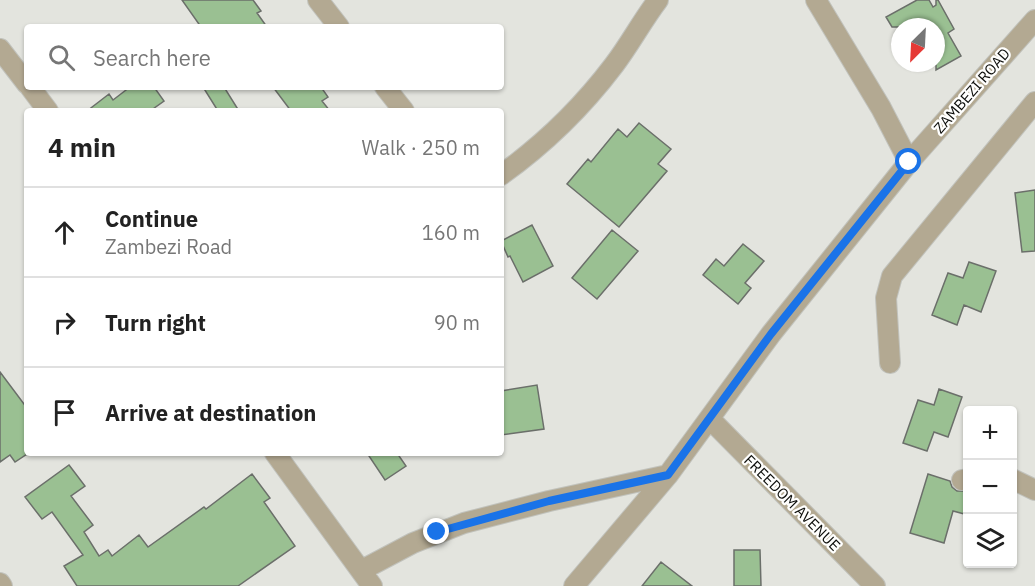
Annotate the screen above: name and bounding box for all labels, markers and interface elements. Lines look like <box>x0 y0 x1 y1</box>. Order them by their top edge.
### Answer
north arrow <box>891 18 945 72</box>
search box <box>24 24 504 90</box>
icon: search <box>45 41 78 74</box>
text: Search here <box>93 43 211 72</box>
street label: ZAMBEZI ROAD <box>929 44 1014 137</box>
text: 4 min <box>48 130 116 164</box>
text: Walk · 250 m <box>362 134 480 161</box>
route start <box>895 148 921 174</box>
text: Continue <box>105 204 198 233</box>
icon: ahead <box>48 216 81 249</box>
text: 160 m <box>422 219 480 246</box>
text: Zambezi Road <box>105 233 232 260</box>
icon: right <box>48 306 81 339</box>
text: Turn right <box>105 308 206 337</box>
text: 90 m <box>434 309 480 336</box>
icon: arrive <box>48 396 81 429</box>
text: Arrive at destination <box>105 398 316 427</box>
map controls <box>963 406 1017 568</box>
button: + <box>963 406 1017 460</box>
street label: FREEDOM AVENUE <box>740 451 844 555</box>
button: − <box>963 460 1017 514</box>
button: layers <box>963 514 1017 568</box>
route end <box>423 518 449 544</box>

